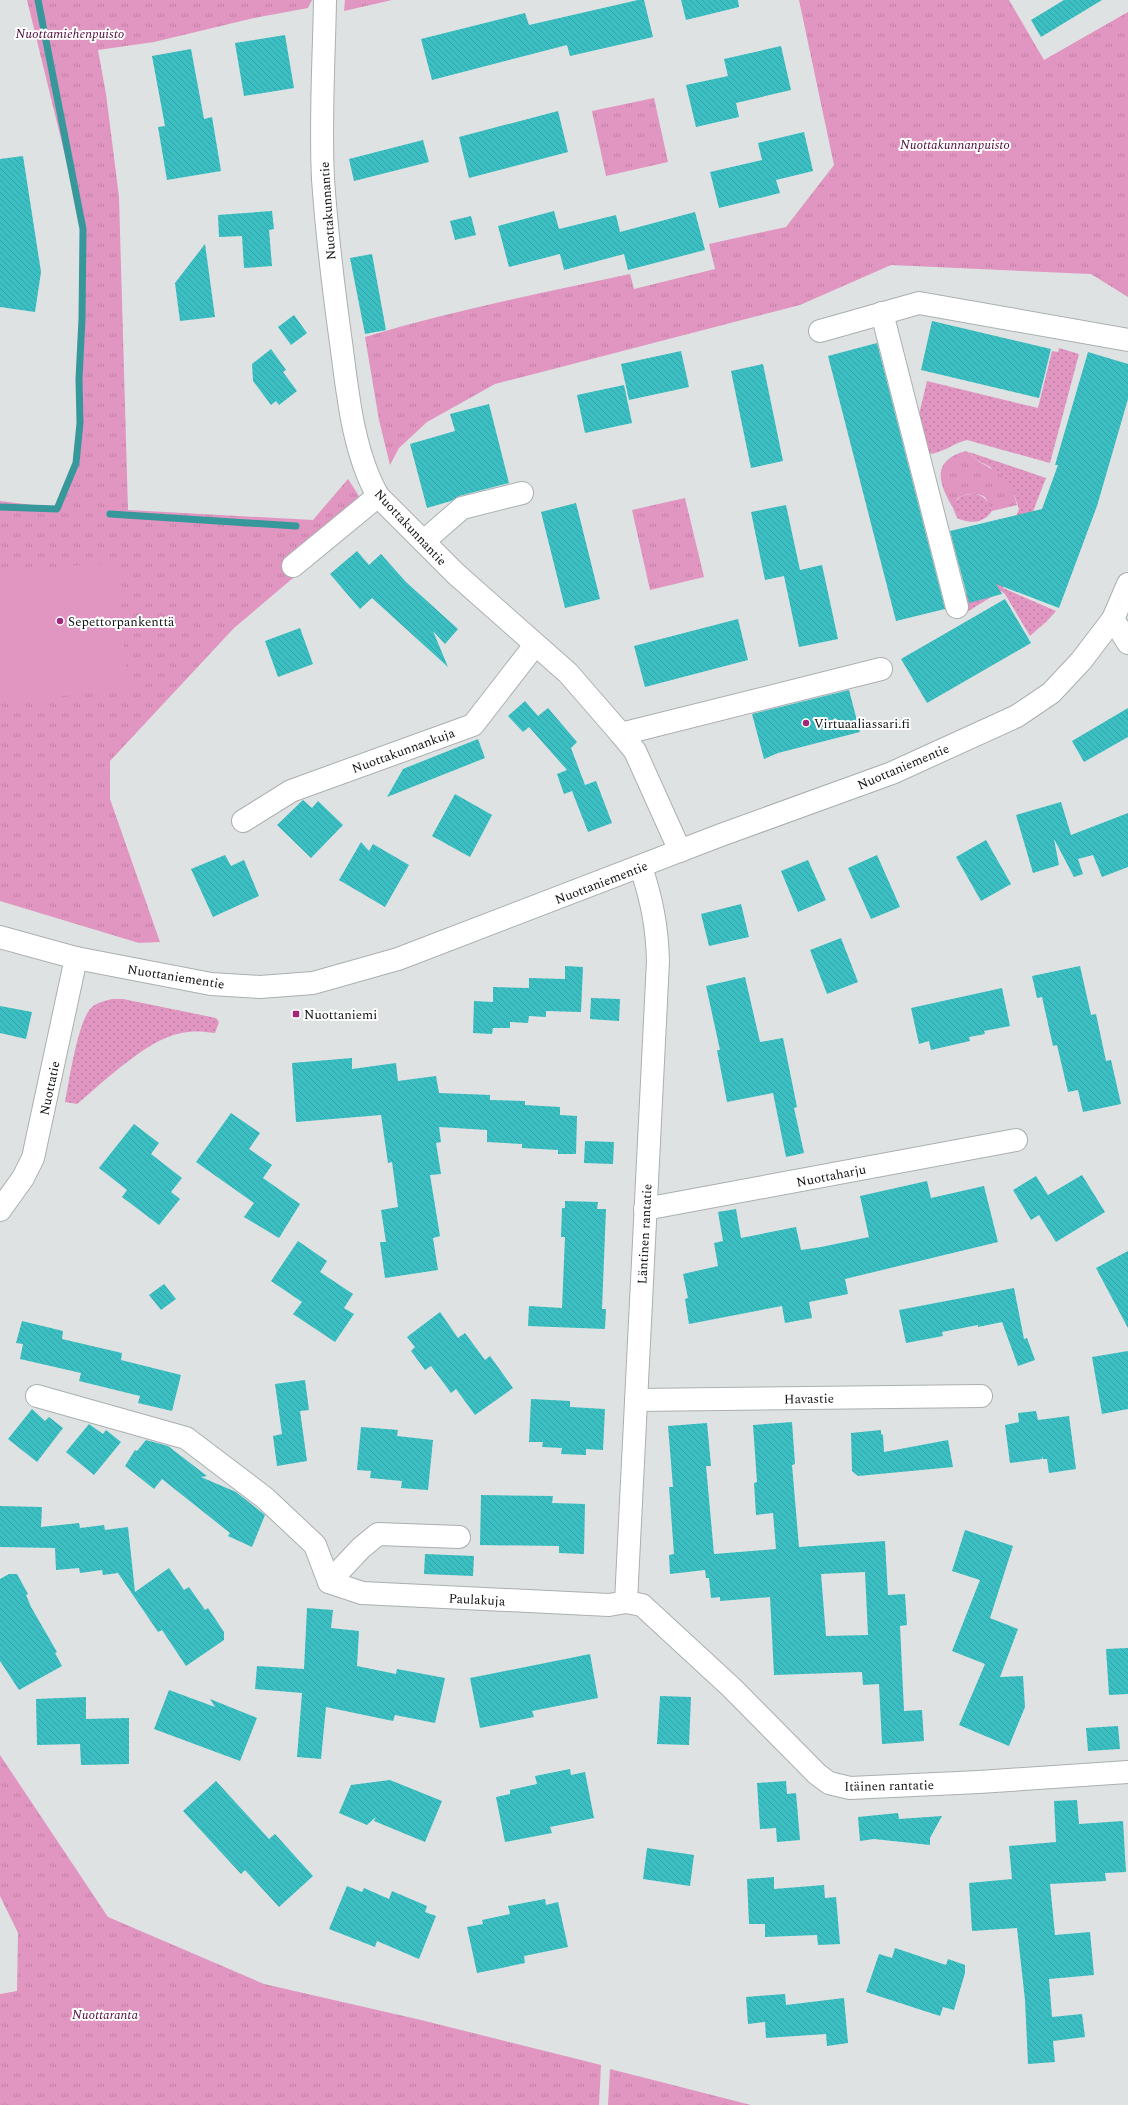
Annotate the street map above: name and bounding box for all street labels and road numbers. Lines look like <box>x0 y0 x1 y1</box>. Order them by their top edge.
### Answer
street label: Nuottakunnantie <box>315 161 341 261</box>
street label: Nuottakunnantie <box>369 485 451 571</box>
street label: Nuottakunnankuja <box>349 723 458 779</box>
street label: Nuottaniementie <box>854 739 952 795</box>
street label: Nuottaniementie <box>552 856 651 910</box>
street label: Nuottaniementie <box>126 959 226 995</box>
street label: Nuottatie <box>34 1059 66 1117</box>
street label: Nuottaharju <box>795 1159 868 1193</box>
street label: Läntinen rantatie <box>632 1183 658 1285</box>
street label: Havastie <box>784 1389 834 1409</box>
street label: Paulakuja <box>448 1589 506 1612</box>
street label: Itäinen rantatie <box>844 1775 934 1797</box>

